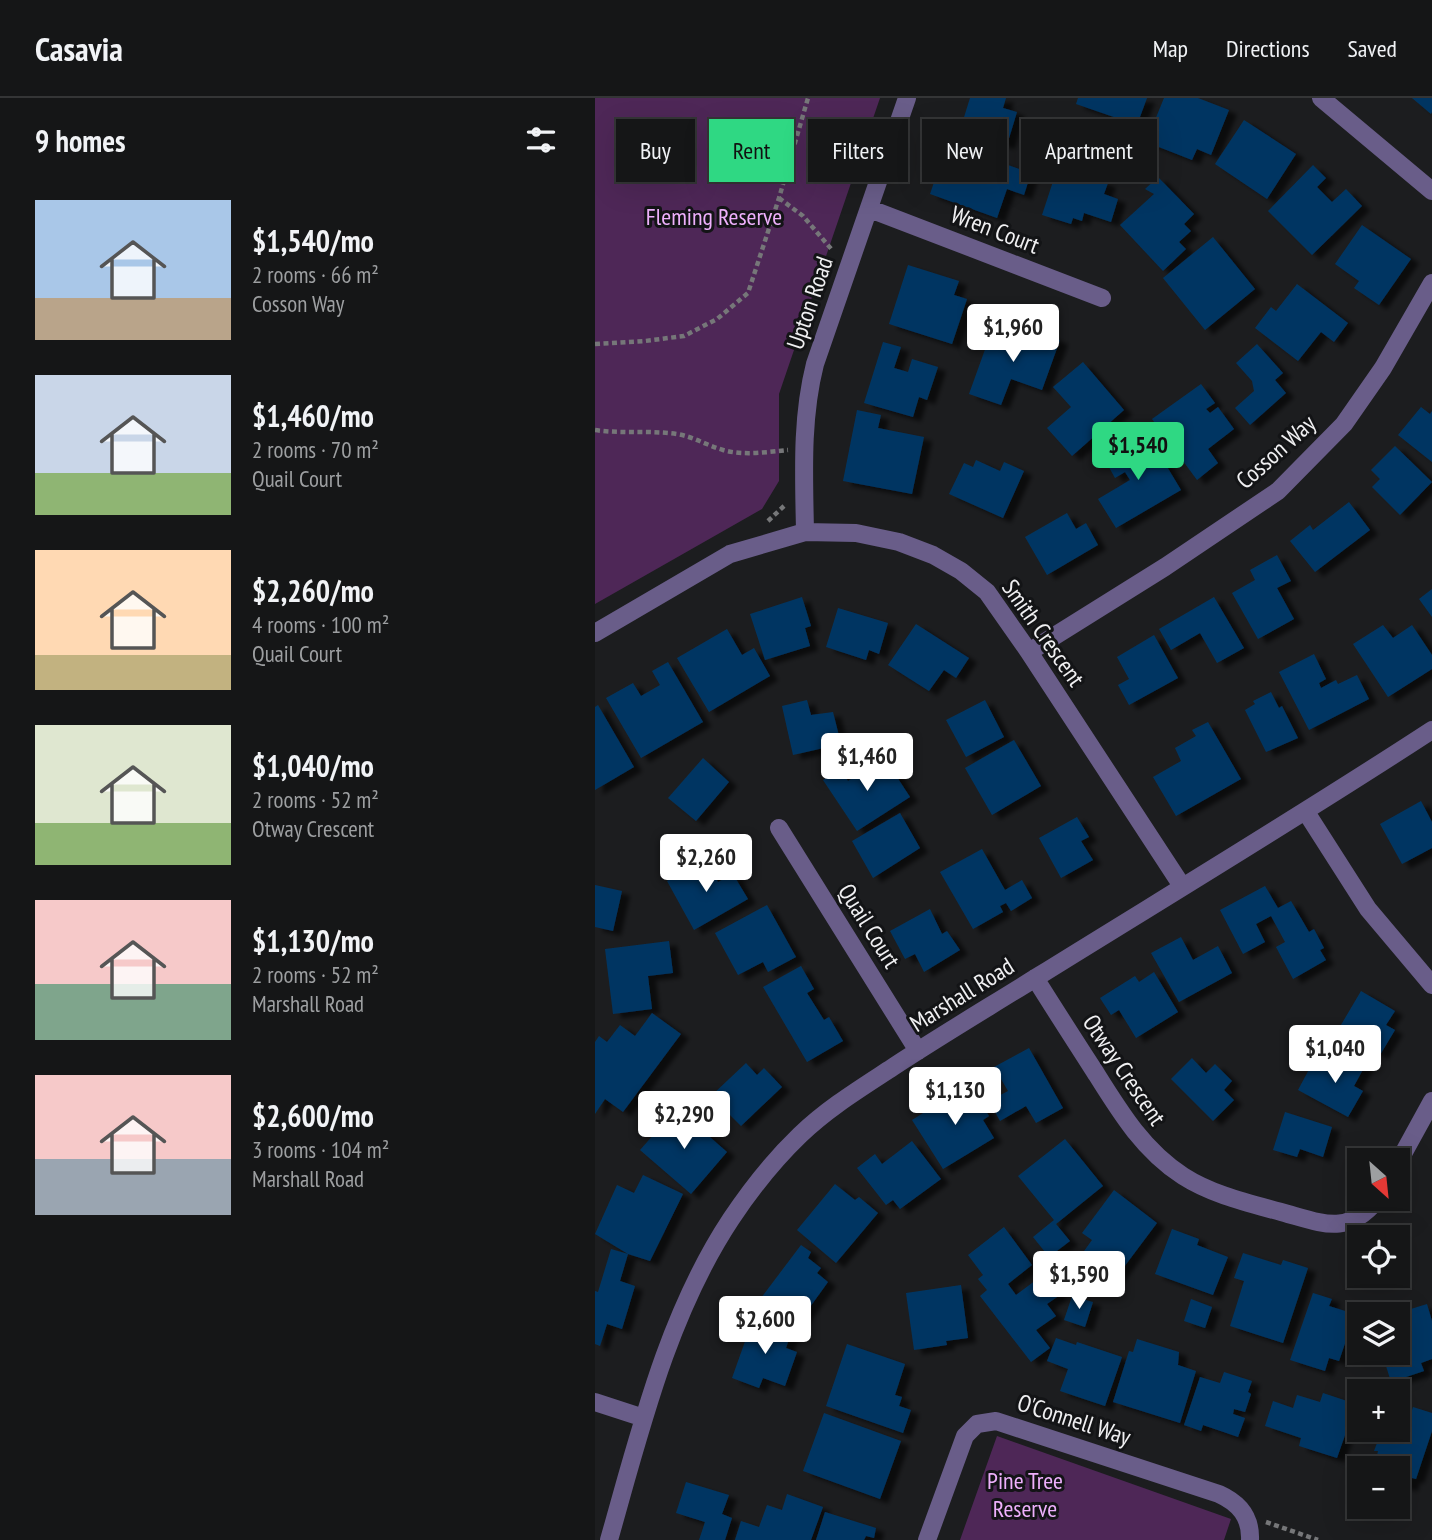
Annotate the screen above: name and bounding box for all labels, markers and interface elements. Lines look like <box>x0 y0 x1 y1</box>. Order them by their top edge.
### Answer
text: Casavia <box>35 27 123 70</box>
text: Map <box>1153 33 1188 64</box>
text: Directions <box>1226 33 1310 64</box>
text: Saved <box>1348 33 1397 64</box>
chip: Buy <box>616 119 695 182</box>
chip: Rent <box>709 119 794 182</box>
chip: Filters <box>808 119 908 182</box>
chip: New <box>922 119 1007 182</box>
chip: Apartment <box>1021 119 1157 182</box>
text: 9 homes <box>35 121 126 160</box>
icon: filters <box>522 121 560 159</box>
street label: Wren Court <box>947 199 1044 261</box>
park label: Fleming Reserve <box>646 201 782 232</box>
text: $1,540/mo <box>252 221 374 260</box>
icon: home <box>91 228 175 312</box>
street label: Upton Road <box>779 252 840 353</box>
text: 2 rooms · 66 m² <box>252 260 379 289</box>
text: Cosson Way <box>252 289 344 318</box>
pin: $1,960 <box>956 304 1070 364</box>
text: $1,960 <box>983 312 1043 341</box>
text: $1,460/mo <box>252 396 374 435</box>
icon: home <box>91 403 175 487</box>
street label: Cosson Way <box>1229 408 1322 495</box>
pin: $1,540 <box>1081 422 1195 482</box>
text: $1,540 <box>1108 430 1168 459</box>
text: 2 rooms · 70 m² <box>252 435 379 464</box>
text: Quail Court <box>252 464 342 493</box>
text: $2,260/mo <box>252 571 374 610</box>
street label: Smith Crescent <box>995 573 1092 693</box>
icon: home <box>91 578 175 662</box>
text: 4 rooms · 100 m² <box>252 610 389 639</box>
text: Quail Court <box>252 639 342 668</box>
pin: $1,460 <box>810 734 924 793</box>
text: $1,460 <box>837 741 897 770</box>
text: $1,040/mo <box>252 746 374 785</box>
icon: home <box>91 753 175 837</box>
text: 2 rooms · 52 m² <box>252 785 379 814</box>
text: Otway Crescent <box>252 814 374 843</box>
pin: $2,260 <box>649 834 763 894</box>
text: $2,260 <box>676 842 736 871</box>
street label: Quail Court <box>831 878 908 974</box>
text: $1,130/mo <box>252 921 374 960</box>
icon: home <box>91 928 175 1012</box>
street label: Marshall Road <box>904 950 1020 1039</box>
text: 2 rooms · 52 m² <box>252 960 379 989</box>
text: Marshall Road <box>252 989 364 1018</box>
street label: Otway Crescent <box>1076 1008 1173 1132</box>
pin: $1,040 <box>1278 1026 1392 1085</box>
text: $1,040 <box>1305 1033 1365 1062</box>
pin: $1,130 <box>898 1068 1012 1127</box>
text: $1,130 <box>925 1075 985 1104</box>
pin: $2,290 <box>627 1091 741 1151</box>
text: $2,600/mo <box>252 1096 374 1135</box>
text: $2,290 <box>654 1099 714 1128</box>
icon: home <box>91 1103 175 1187</box>
text: 3 rooms · 104 m² <box>252 1135 389 1164</box>
north arrow <box>1347 1148 1411 1211</box>
map controls <box>1347 1148 1410 1519</box>
text: Marshall Road <box>252 1164 364 1193</box>
button: locate <box>1347 1225 1410 1288</box>
pin: $1,590 <box>1022 1252 1136 1311</box>
text: $1,590 <box>1049 1259 1109 1288</box>
pin: $2,600 <box>708 1296 822 1356</box>
button: layers <box>1347 1302 1410 1365</box>
text: $2,600 <box>735 1304 795 1333</box>
button: + <box>1347 1379 1410 1442</box>
street label: O'Connell Way <box>1013 1387 1135 1452</box>
button: − <box>1347 1456 1410 1519</box>
park label: Pine Tree Reserve <box>987 1465 1063 1524</box>

